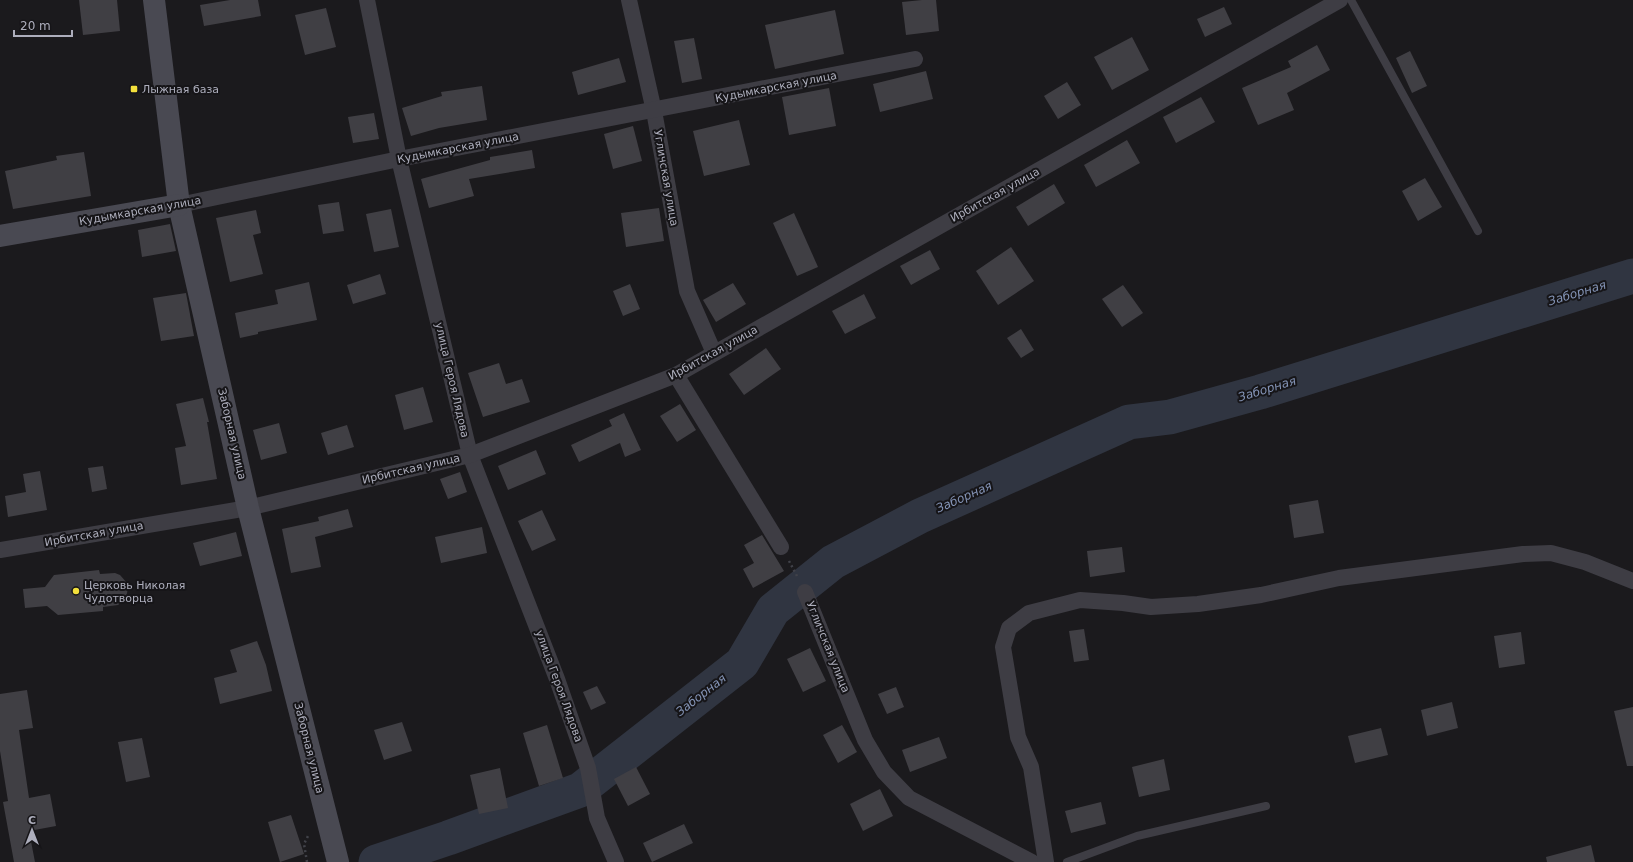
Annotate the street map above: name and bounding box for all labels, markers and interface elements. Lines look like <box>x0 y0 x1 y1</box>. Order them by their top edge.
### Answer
scale bar <box>14 12 72 38</box>
text: 20 m <box>20 19 51 33</box>
street label: Кудымкарская улица <box>714 69 838 105</box>
place label: Лыжная база <box>142 83 219 96</box>
marker: Лыжная база <box>129 84 139 94</box>
street label: Угличская улица <box>651 129 681 227</box>
street label: Кудымкарская улица <box>396 130 520 166</box>
street label: Ирбитская улица <box>948 165 1042 225</box>
street label: Кудымкарская улица <box>78 194 202 228</box>
water label: Заборная <box>1546 278 1608 308</box>
street label: улица Героя Лядова <box>432 321 472 439</box>
street label: Ирбитская улица <box>666 323 760 383</box>
water label: Заборная <box>1236 374 1298 404</box>
street label: Заборная улица <box>215 387 249 481</box>
street label: Ирбитская улица <box>361 451 461 487</box>
water label: Заборная <box>934 478 994 516</box>
street label: Ирбитская улица <box>44 519 144 549</box>
place label: Церковь Николая Чудотворца <box>84 579 185 605</box>
marker: Церковь Николая Чудотворца <box>71 586 81 596</box>
street label: Угличская улица <box>804 599 852 695</box>
street label: улица Героя Лядова <box>533 628 585 744</box>
water label: Заборная <box>673 671 729 719</box>
street label: Заборная улица <box>291 701 327 795</box>
north arrow <box>12 810 52 850</box>
text: С <box>28 814 36 827</box>

